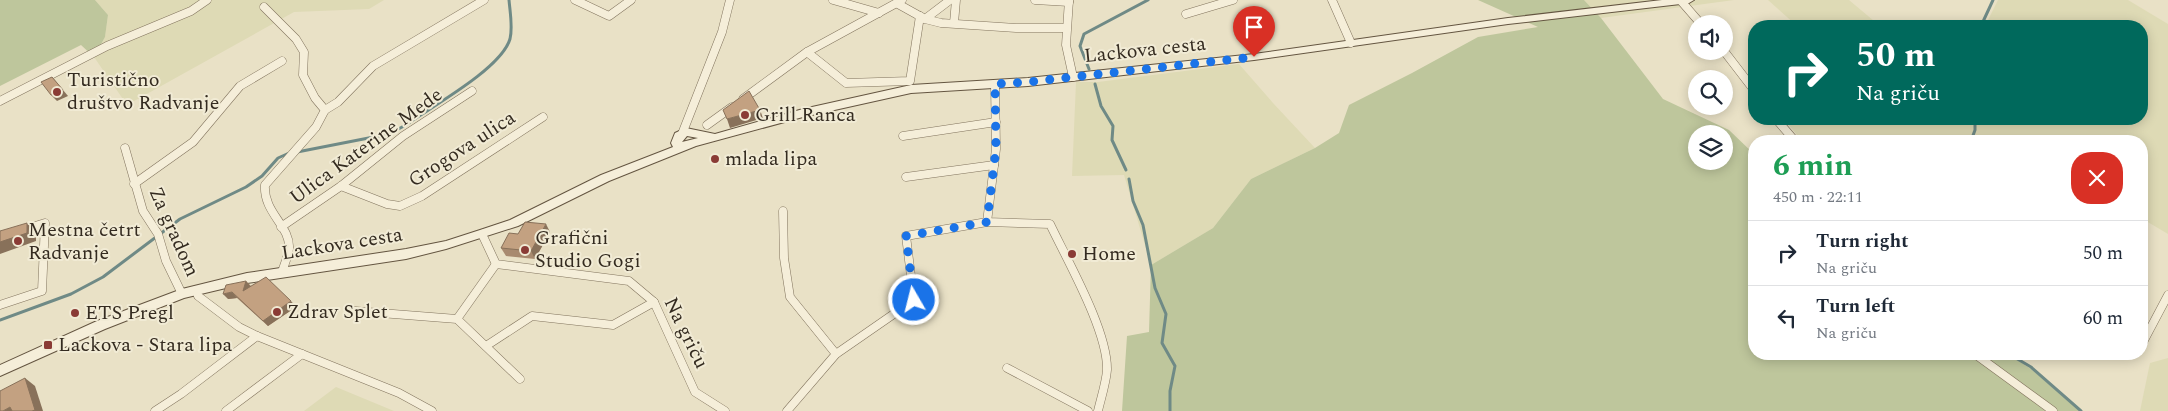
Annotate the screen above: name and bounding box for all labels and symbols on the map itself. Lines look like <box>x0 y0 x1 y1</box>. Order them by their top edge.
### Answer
pin <box>1233 6 1275 57</box>
street label: Lackova cesta <box>1083 29 1208 71</box>
place label: Turistično društvo Radvanje <box>67 65 220 118</box>
street label: Ulica Katerine Mede <box>283 80 449 212</box>
marker: Turistično društvo Radvanje <box>51 86 63 98</box>
place label: Grill Ranca <box>755 100 856 130</box>
street label: Grogova ulica <box>402 103 522 195</box>
marker: Grill Ranca <box>739 109 751 121</box>
place label: mlada lipa <box>725 144 817 174</box>
marker: mlada lipa <box>709 153 721 165</box>
street label: Za gradom <box>141 182 207 282</box>
place label: Mestna četrt Radvanje <box>28 215 140 268</box>
street label: Lackova cesta <box>279 220 405 268</box>
place label: Grafični Studio Gogi <box>535 223 641 276</box>
marker: Mestna četrt Radvanje <box>12 235 24 247</box>
place label: Home <box>1082 239 1136 269</box>
marker: Grafični Studio Gogi <box>519 244 531 256</box>
marker: Home <box>1066 248 1078 260</box>
position arrow <box>887 273 939 325</box>
street label: Na griču <box>656 292 716 374</box>
place label: Zdrav Splet <box>287 297 388 327</box>
place label: ETS Pregl <box>85 298 174 328</box>
marker: Zdrav Splet <box>271 306 283 318</box>
marker: ETS Pregl <box>69 307 81 319</box>
place label: Lackova - Stara lipa <box>58 330 233 360</box>
marker: Lackova - Stara lipa <box>42 339 54 351</box>

